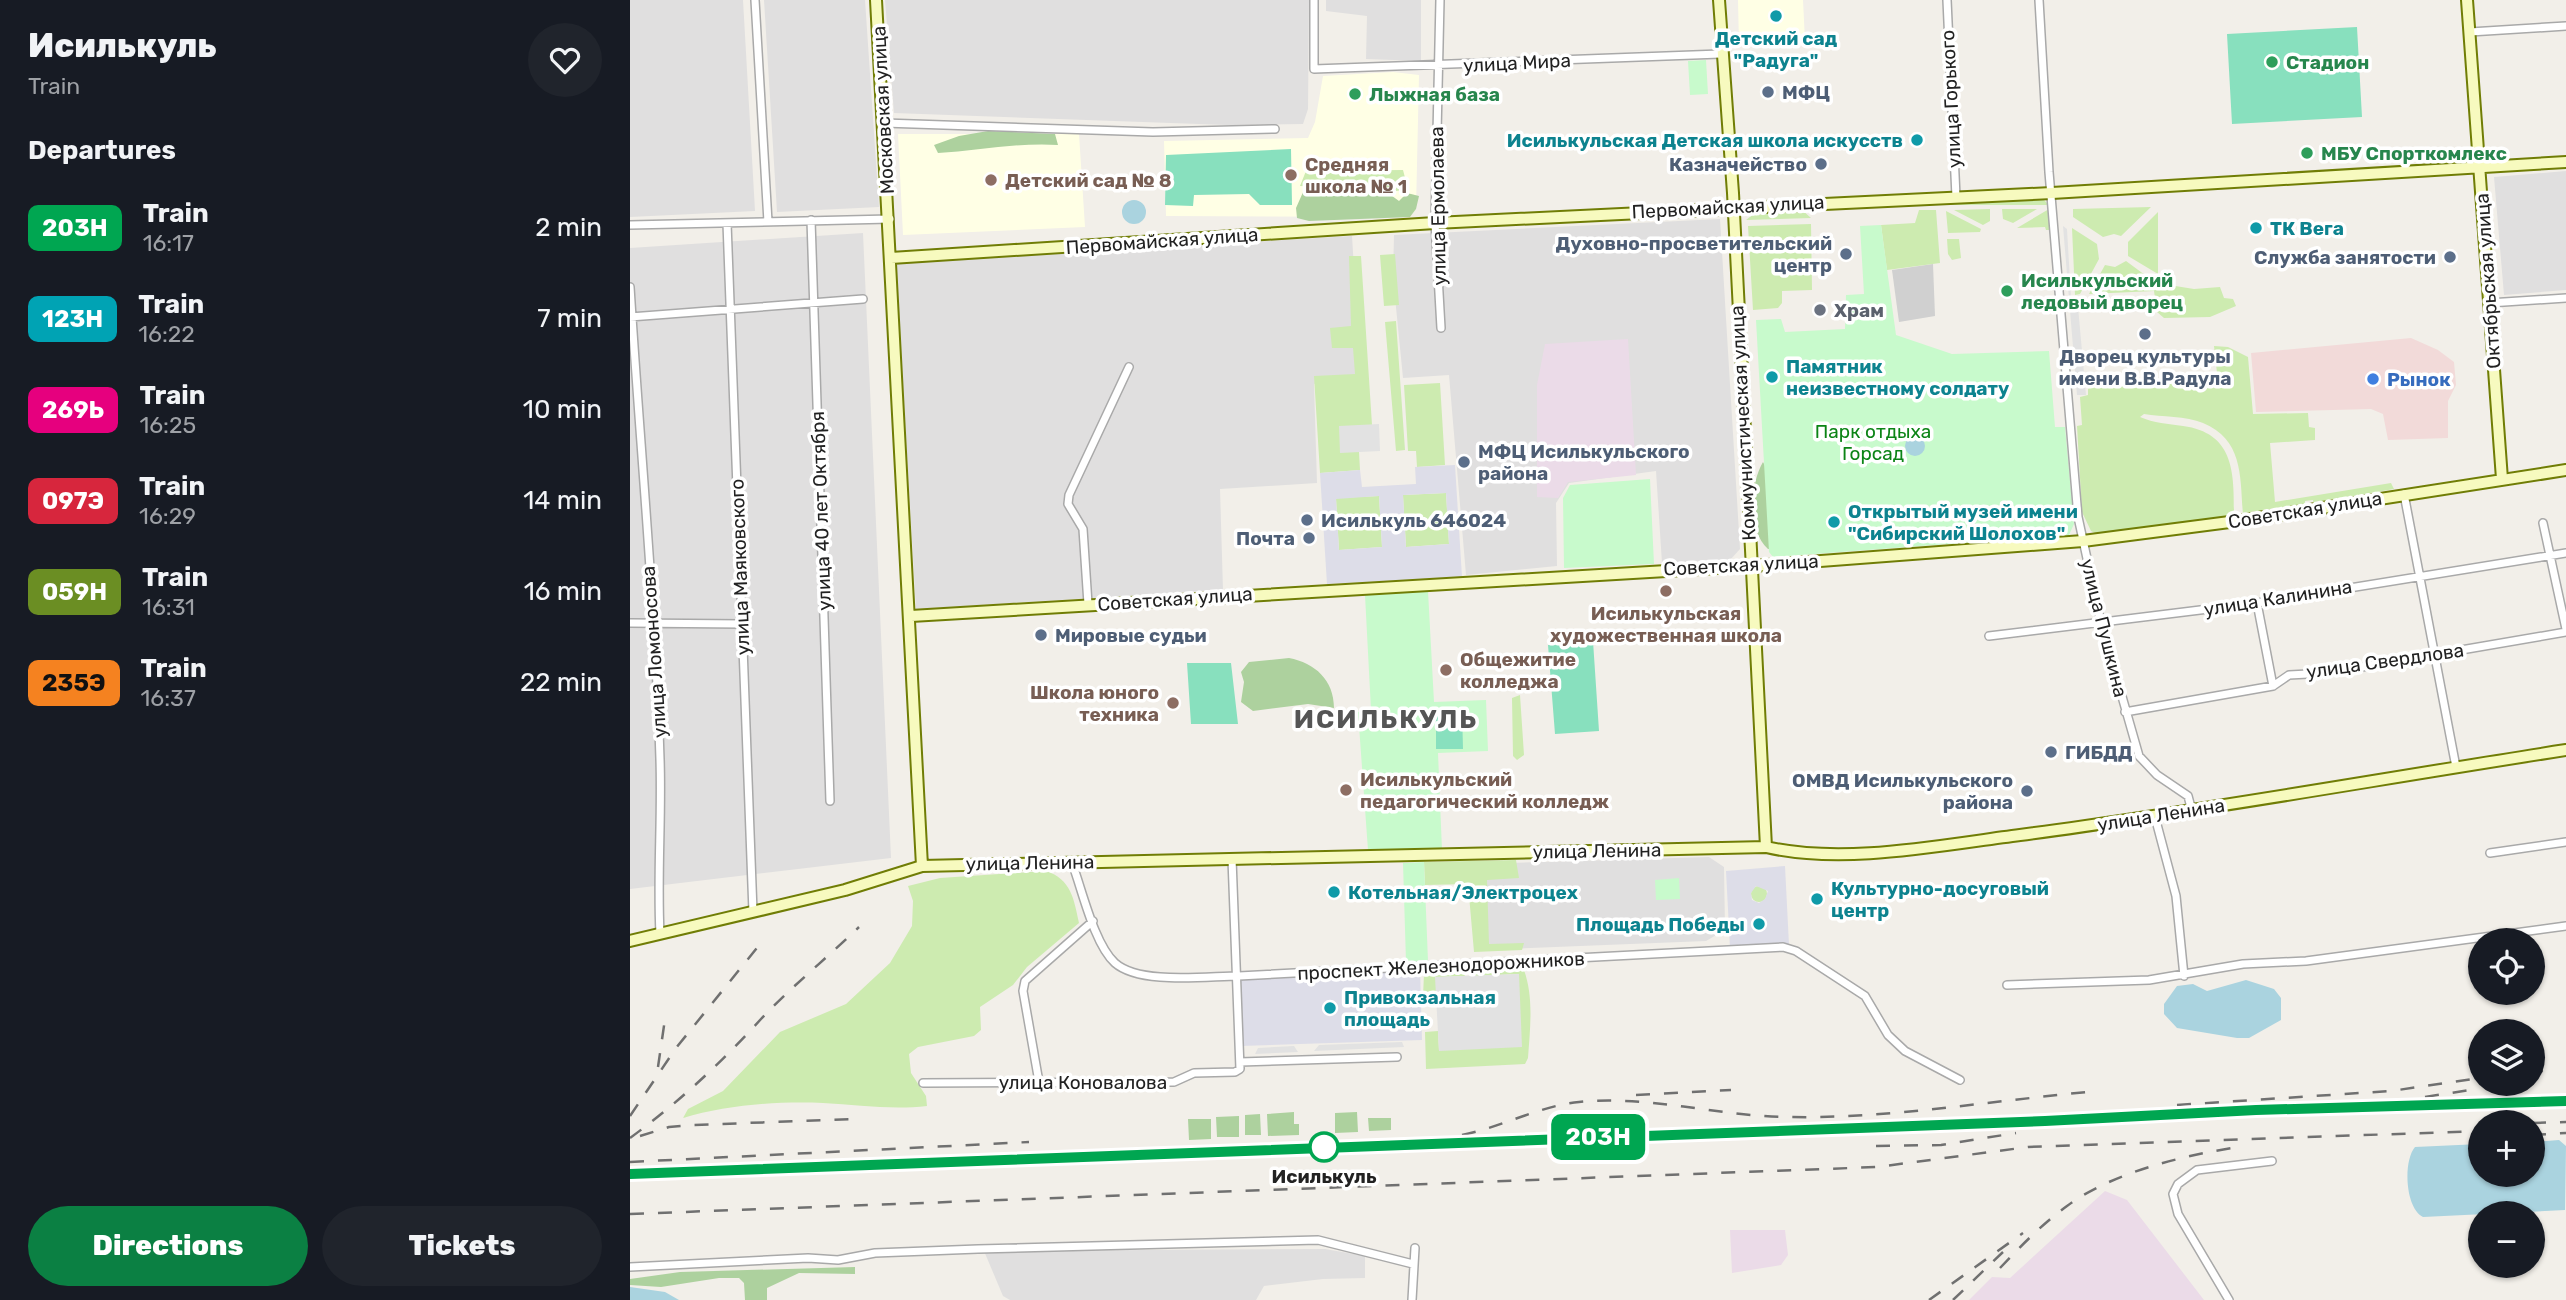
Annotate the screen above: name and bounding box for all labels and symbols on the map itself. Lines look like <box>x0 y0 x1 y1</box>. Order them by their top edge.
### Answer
marker: Детский сад "Радуга" <box>1768 8 1784 24</box>
street label: Московская улица <box>867 25 899 195</box>
place label: Детский сад "Радуга" <box>1715 27 1838 72</box>
street label: улица Горького <box>1936 29 1966 169</box>
street label: улица Мира <box>1463 49 1571 77</box>
place label: Стадион <box>2286 51 2369 74</box>
marker: Стадион <box>2264 54 2280 70</box>
place label: МФЦ <box>1782 81 1830 104</box>
place label: Лыжная база <box>1369 83 1500 106</box>
marker: МФЦ <box>1760 84 1776 100</box>
marker: Лыжная база <box>1347 86 1363 102</box>
street label: улица Ермолаева <box>1425 126 1451 286</box>
place label: Исилькульская Детская школа искусств <box>1507 129 1903 152</box>
marker: Исилькульская Детская школа искусств <box>1909 132 1925 148</box>
place label: МБУ Спорткомлекс <box>2321 142 2507 165</box>
marker: МБУ Спорткомлекс <box>2299 145 2315 161</box>
place label: Средняя школа № 1 <box>1305 153 1407 198</box>
place label: Казначейство <box>1669 153 1807 176</box>
marker: Казначейство <box>1813 156 1829 172</box>
marker: Средняя школа № 1 <box>1283 167 1299 183</box>
place label: Детский сад № 8 <box>1005 169 1172 192</box>
marker: Детский сад № 8 <box>983 172 999 188</box>
street label: Первомайская улица <box>1631 190 1825 224</box>
street label: Октябрьская улица <box>2470 192 2506 370</box>
place label: ТК Вега <box>2270 217 2344 240</box>
marker: ТК Вега <box>2248 220 2264 236</box>
street label: Первомайская улица <box>1065 223 1259 259</box>
place label: Духовно-просветительский центр <box>1556 232 1832 277</box>
marker: Духовно-просветительский центр <box>1838 246 1854 262</box>
place label: Служба занятости <box>2254 246 2436 269</box>
marker: Служба занятости <box>2442 249 2458 265</box>
place label: Исилькульский ледовый дворец <box>2021 269 2183 314</box>
marker: Исилькульский ледовый дворец <box>1999 283 2015 299</box>
place label: Храм <box>1834 299 1884 322</box>
marker: Храм <box>1812 302 1828 318</box>
street label: Коммунистическая улица <box>1725 305 1761 541</box>
marker: Дворец культуры имени В.В.Радула <box>2137 326 2153 342</box>
place label: Дворец культуры имени В.В.Радула <box>2058 345 2232 390</box>
place label: Памятник неизвестному солдату <box>1786 355 2009 400</box>
place label: Рынок <box>2387 368 2451 391</box>
marker: Памятник неизвестному солдату <box>1764 369 1780 385</box>
marker: Рынок <box>2365 371 2381 387</box>
street label: улица 40 лет Октября <box>806 411 836 611</box>
park label: Парк отдыха Горсад <box>1815 420 1931 465</box>
place label: МФЦ Исилькульского района <box>1478 440 1690 485</box>
marker: МФЦ Исилькульского района <box>1456 454 1472 470</box>
street label: улица Маяковского <box>725 478 755 656</box>
street label: Советская улица <box>2226 486 2384 534</box>
place label: Открытый музей имени "Сибирский Шолохов" <box>1848 500 2078 545</box>
place label: Исилькуль 646024 <box>1321 509 1506 532</box>
marker: Исилькуль 646024 <box>1299 512 1315 528</box>
marker: Открытый музей имени "Сибирский Шолохов" <box>1826 514 1842 530</box>
place label: Почта <box>1236 527 1295 550</box>
marker: Почта <box>1301 530 1317 546</box>
street label: Советская улица <box>1663 549 1819 581</box>
street label: улица Пушкина <box>2076 556 2132 700</box>
street label: улица Ломоносова <box>637 565 671 739</box>
street label: улица Калинина <box>2202 575 2354 621</box>
street label: Советская улица <box>1097 582 1253 616</box>
marker: Исилькульская художественная школа <box>1658 583 1674 599</box>
place label: Исилькульская художественная школа <box>1550 602 1782 647</box>
place label: Мировые судьи <box>1055 624 1207 647</box>
marker: Мировые судьи <box>1033 627 1049 643</box>
street label: улица Свердлова <box>2305 639 2465 683</box>
place label: Общежитие колледжа <box>1460 648 1576 693</box>
marker: Общежитие колледжа <box>1438 662 1454 678</box>
place label: Школа юного техника <box>1030 681 1159 726</box>
marker: Школа юного техника <box>1165 695 1181 711</box>
district label: ИСИЛЬКУЛЬ <box>1294 704 1478 735</box>
place label: ГИБДД <box>2065 741 2133 764</box>
marker: ГИБДД <box>2043 744 2059 760</box>
place label: Исилькульский педагогический колледж <box>1360 768 1609 813</box>
place label: ОМВД Исилькульского района <box>1792 769 2013 814</box>
marker: Исилькульский педагогический колледж <box>1338 782 1354 798</box>
marker: ОМВД Исилькульского района <box>2019 783 2035 799</box>
street label: улица Ленина <box>2096 794 2226 836</box>
street label: улица Ленина <box>1533 838 1661 864</box>
street label: улица Ленина <box>966 850 1094 876</box>
place label: Культурно-досуговый центр <box>1831 877 2049 922</box>
place label: Котельная/Электроцех <box>1348 881 1578 904</box>
marker: Котельная/Электроцех <box>1326 884 1342 900</box>
marker: Культурно-досуговый центр <box>1809 891 1825 907</box>
place label: Площадь Победы <box>1576 913 1745 936</box>
marker: Площадь Победы <box>1751 916 1767 932</box>
street label: проспект Железнодорожников <box>1297 947 1585 985</box>
place label: Привокзальная площадь <box>1344 986 1496 1031</box>
marker: Привокзальная площадь <box>1322 1000 1338 1016</box>
street label: улица Коновалова <box>999 1071 1167 1094</box>
line badge: 203Н <box>1549 1114 1647 1160</box>
marker: Исилькуль <box>1309 1132 1339 1162</box>
place label: Исилькуль <box>1271 1165 1377 1188</box>

